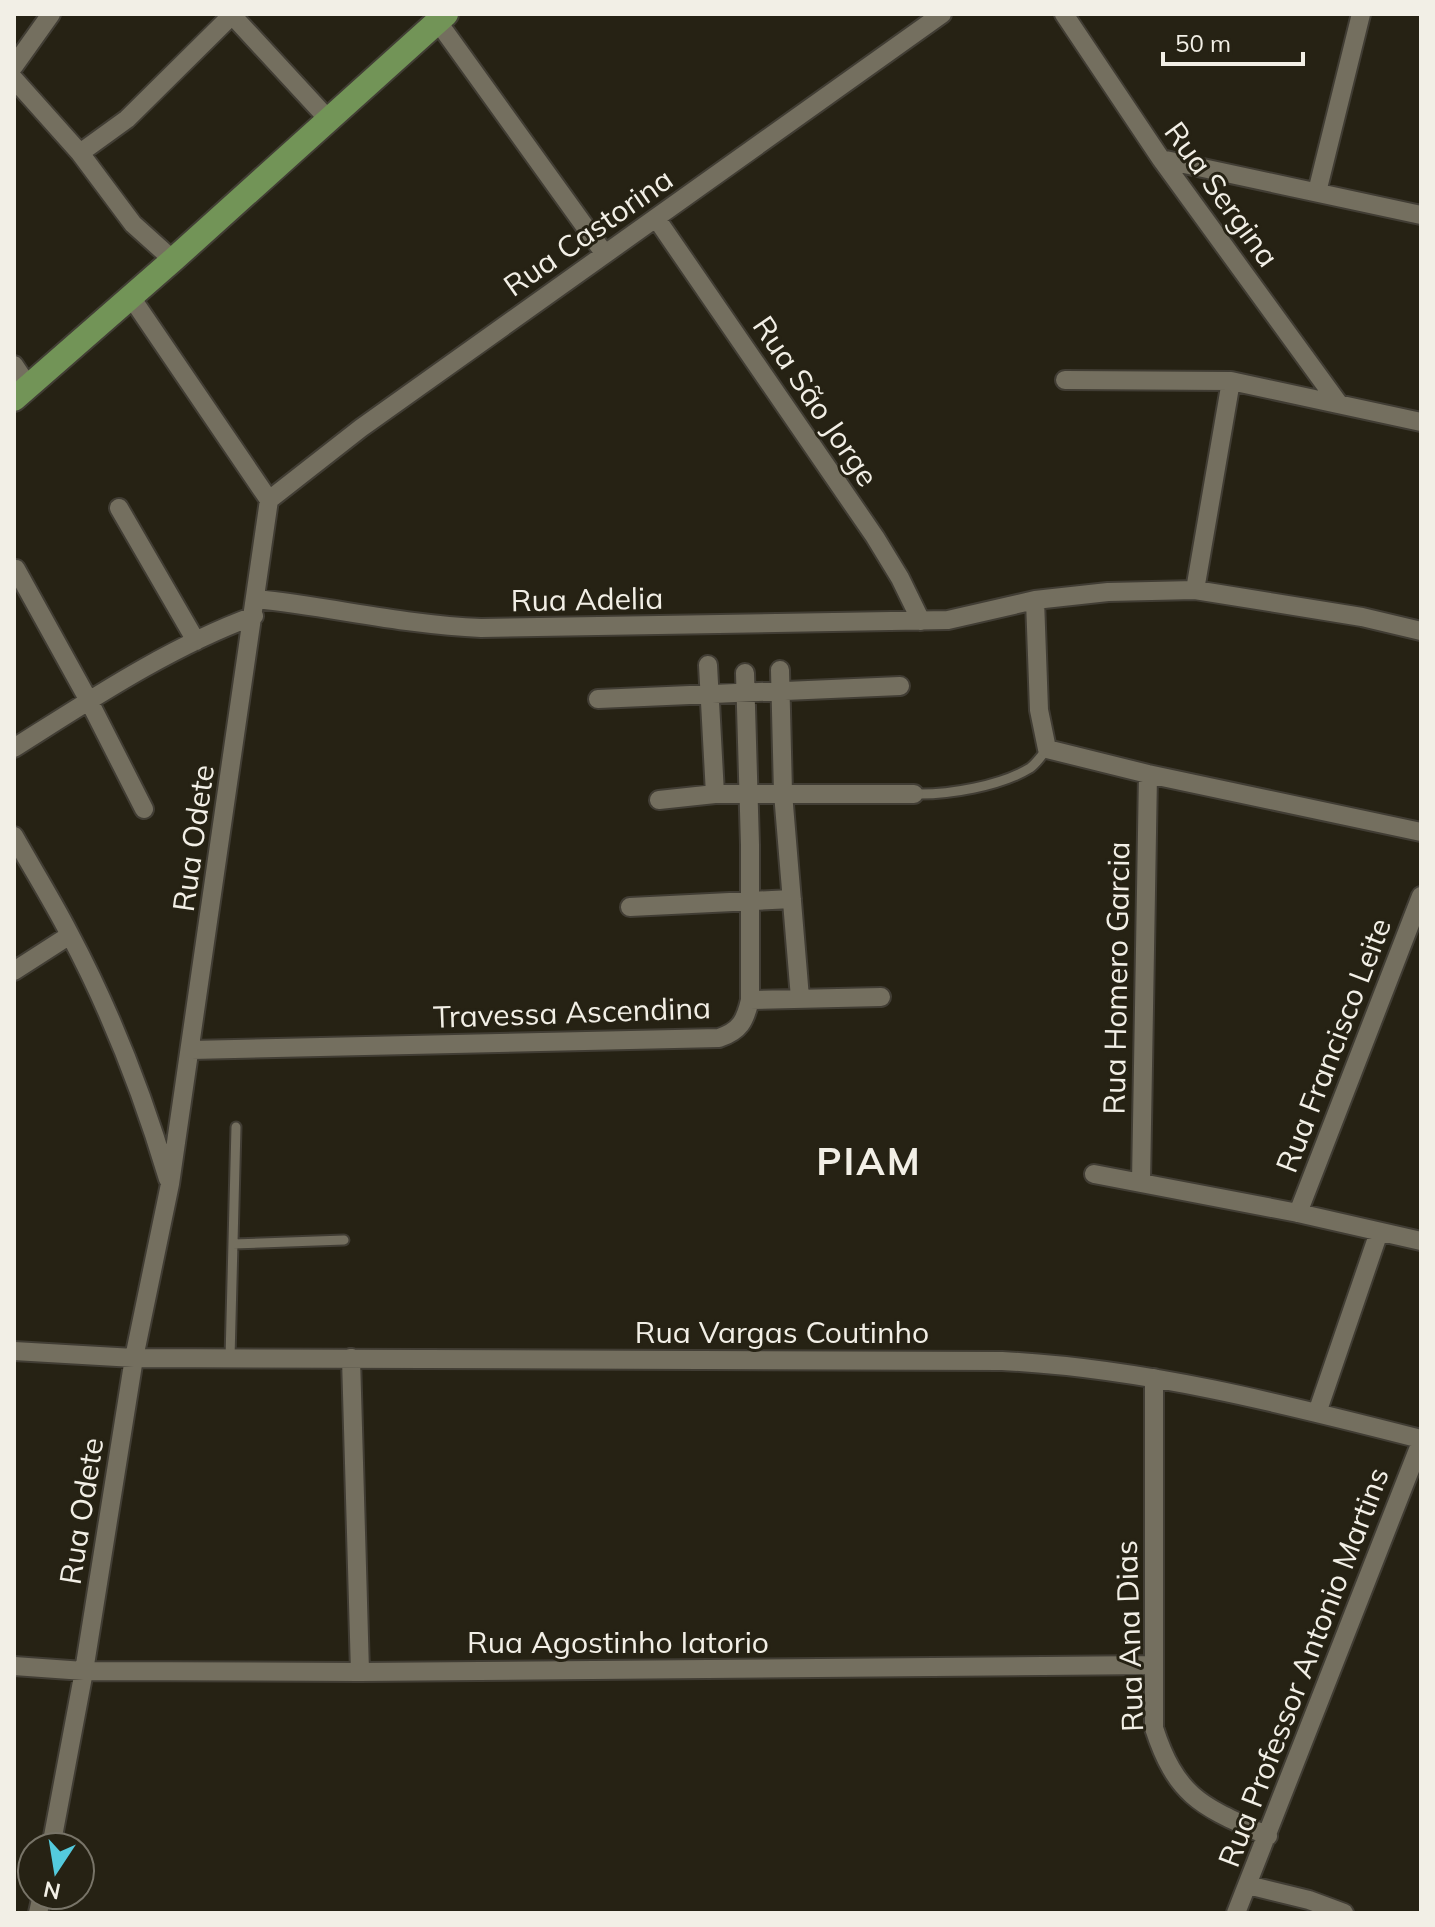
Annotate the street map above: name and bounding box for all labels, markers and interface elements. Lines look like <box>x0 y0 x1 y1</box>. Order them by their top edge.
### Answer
scale bar <box>1163 16 1303 66</box>
text: 50 m <box>1175 28 1231 58</box>
street label: Rua Sergina <box>1157 114 1287 274</box>
street label: Rua Castorina <box>496 160 680 304</box>
street label: Rua São Jorge <box>745 308 887 494</box>
street label: Rua Adelia <box>510 579 664 619</box>
street label: Rua Odete <box>164 762 222 914</box>
street label: Rua Homero Garcia <box>1095 841 1137 1115</box>
street label: Rua Francisco Leite <box>1267 912 1399 1178</box>
street label: Travessa Ascendina <box>432 988 712 1036</box>
district label: PIAM <box>816 1137 922 1185</box>
street label: Rua Vargas Coutinho <box>635 1313 929 1351</box>
street label: Rua Odete <box>51 1435 111 1587</box>
street label: Rua Professor Antonio Martins <box>1209 1462 1397 1872</box>
street label: Rua Ana Dias <box>1107 1539 1151 1733</box>
street label: Rua Agostinho Iatorio <box>467 1623 769 1661</box>
north arrow <box>16 1831 96 1911</box>
text: N <box>41 1875 63 1906</box>

